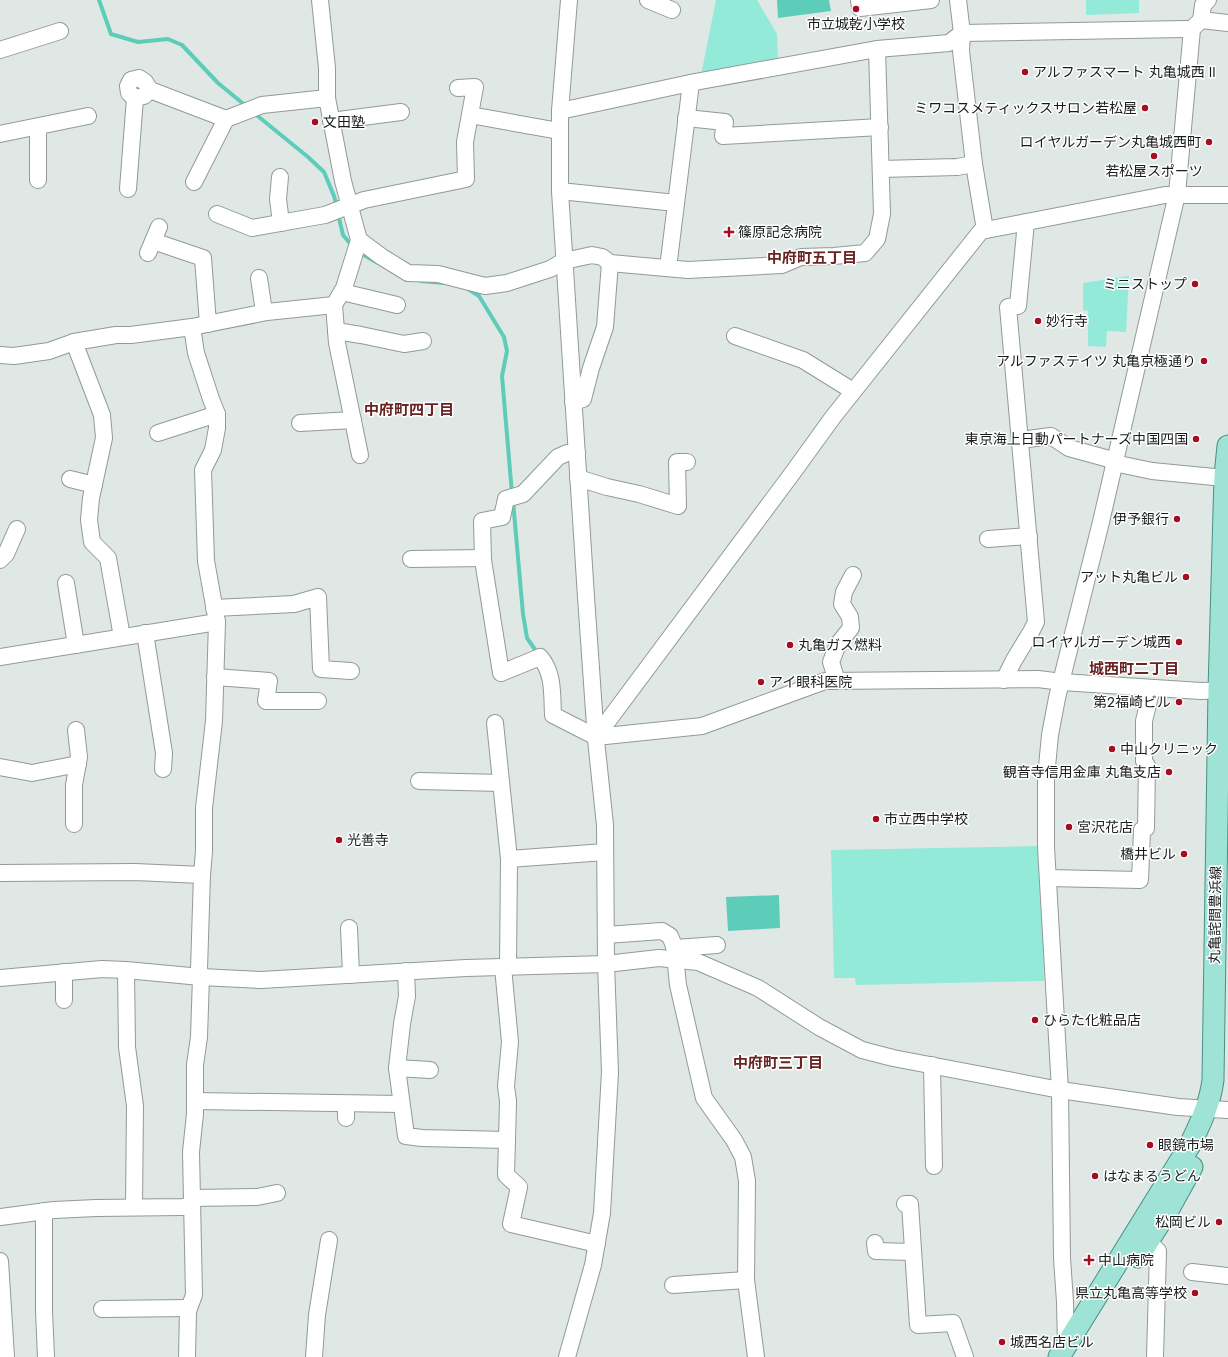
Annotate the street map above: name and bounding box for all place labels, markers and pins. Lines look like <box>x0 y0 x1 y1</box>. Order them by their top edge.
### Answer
marker: 市立城乾小学校 <box>851 4 861 14</box>
place label: 市立城乾小学校 <box>807 14 905 34</box>
place label: アルファスマート 丸亀城西 II <box>1033 62 1216 82</box>
marker: アルファスマート 丸亀城西 II <box>1020 67 1030 77</box>
place label: ミワコスメティックスサロン若松屋 <box>914 98 1137 118</box>
marker: ミワコスメティックスサロン若松屋 <box>1140 103 1150 113</box>
place label: 文田塾 <box>323 112 365 132</box>
marker: 文田塾 <box>310 117 320 127</box>
place label: ロイヤルガーデン丸亀城西町 <box>1020 132 1201 152</box>
marker: ロイヤルガーデン丸亀城西町 <box>1204 137 1214 147</box>
marker: 若松屋スポーツ <box>1149 151 1159 161</box>
place label: 若松屋スポーツ <box>1105 161 1203 181</box>
place label: 篠原記念病院 <box>738 222 822 242</box>
marker: 篠原記念病院 <box>723 226 735 238</box>
place label: ミニストップ <box>1103 274 1187 294</box>
marker: ミニストップ <box>1190 279 1200 289</box>
place label: 妙行寺 <box>1046 311 1088 331</box>
marker: 妙行寺 <box>1033 316 1043 326</box>
place label: アルファステイツ 丸亀京極通り <box>996 351 1196 371</box>
marker: アルファステイツ 丸亀京極通り <box>1199 356 1209 366</box>
place label: 東京海上日動パートナーズ中国四国 <box>965 429 1188 449</box>
marker: 東京海上日動パートナーズ中国四国 <box>1191 434 1201 444</box>
place label: 伊予銀行 <box>1113 509 1169 529</box>
marker: 伊予銀行 <box>1172 514 1182 524</box>
place label: アット丸亀ビル <box>1080 567 1178 587</box>
marker: アット丸亀ビル <box>1181 572 1191 582</box>
place label: ロイヤルガーデン城西 <box>1032 632 1171 652</box>
place label: 丸亀ガス燃料 <box>798 635 882 655</box>
marker: ロイヤルガーデン城西 <box>1174 637 1184 647</box>
marker: 丸亀ガス燃料 <box>785 640 795 650</box>
place label: アイ眼科医院 <box>769 672 852 692</box>
marker: アイ眼科医院 <box>756 677 766 687</box>
place label: 第２福崎ビル <box>1093 692 1171 712</box>
marker: 第２福崎ビル <box>1174 697 1184 707</box>
place label: 中山クリニック <box>1120 739 1218 759</box>
marker: 中山クリニック <box>1107 744 1117 754</box>
place label: 観音寺信用金庫 丸亀支店 <box>1003 762 1161 782</box>
marker: 観音寺信用金庫 丸亀支店 <box>1164 767 1174 777</box>
place label: 市立西中学校 <box>884 809 968 829</box>
marker: 市立西中学校 <box>871 814 881 824</box>
place label: 宮沢花店 <box>1077 817 1133 837</box>
marker: 宮沢花店 <box>1064 822 1074 832</box>
place label: 光善寺 <box>347 830 389 850</box>
marker: 光善寺 <box>334 835 344 845</box>
place label: 橋井ビル <box>1120 844 1176 864</box>
marker: 橋井ビル <box>1179 849 1189 859</box>
place label: ひらた化粧品店 <box>1043 1010 1141 1030</box>
marker: ひらた化粧品店 <box>1030 1015 1040 1025</box>
place label: 眼鏡市場 <box>1158 1135 1214 1155</box>
marker: 眼鏡市場 <box>1145 1140 1155 1150</box>
place label: はなまるうどん <box>1103 1166 1201 1186</box>
marker: はなまるうどん <box>1090 1171 1100 1181</box>
place label: 松岡ビル <box>1155 1212 1211 1232</box>
marker: 松岡ビル <box>1214 1217 1224 1227</box>
place label: 中山病院 <box>1098 1250 1154 1270</box>
marker: 中山病院 <box>1083 1254 1095 1266</box>
place label: 県立丸亀高等学校 <box>1075 1283 1187 1303</box>
marker: 県立丸亀高等学校 <box>1190 1288 1200 1298</box>
place label: 城西名店ビル <box>1010 1332 1094 1352</box>
marker: 城西名店ビル <box>997 1337 1007 1347</box>

